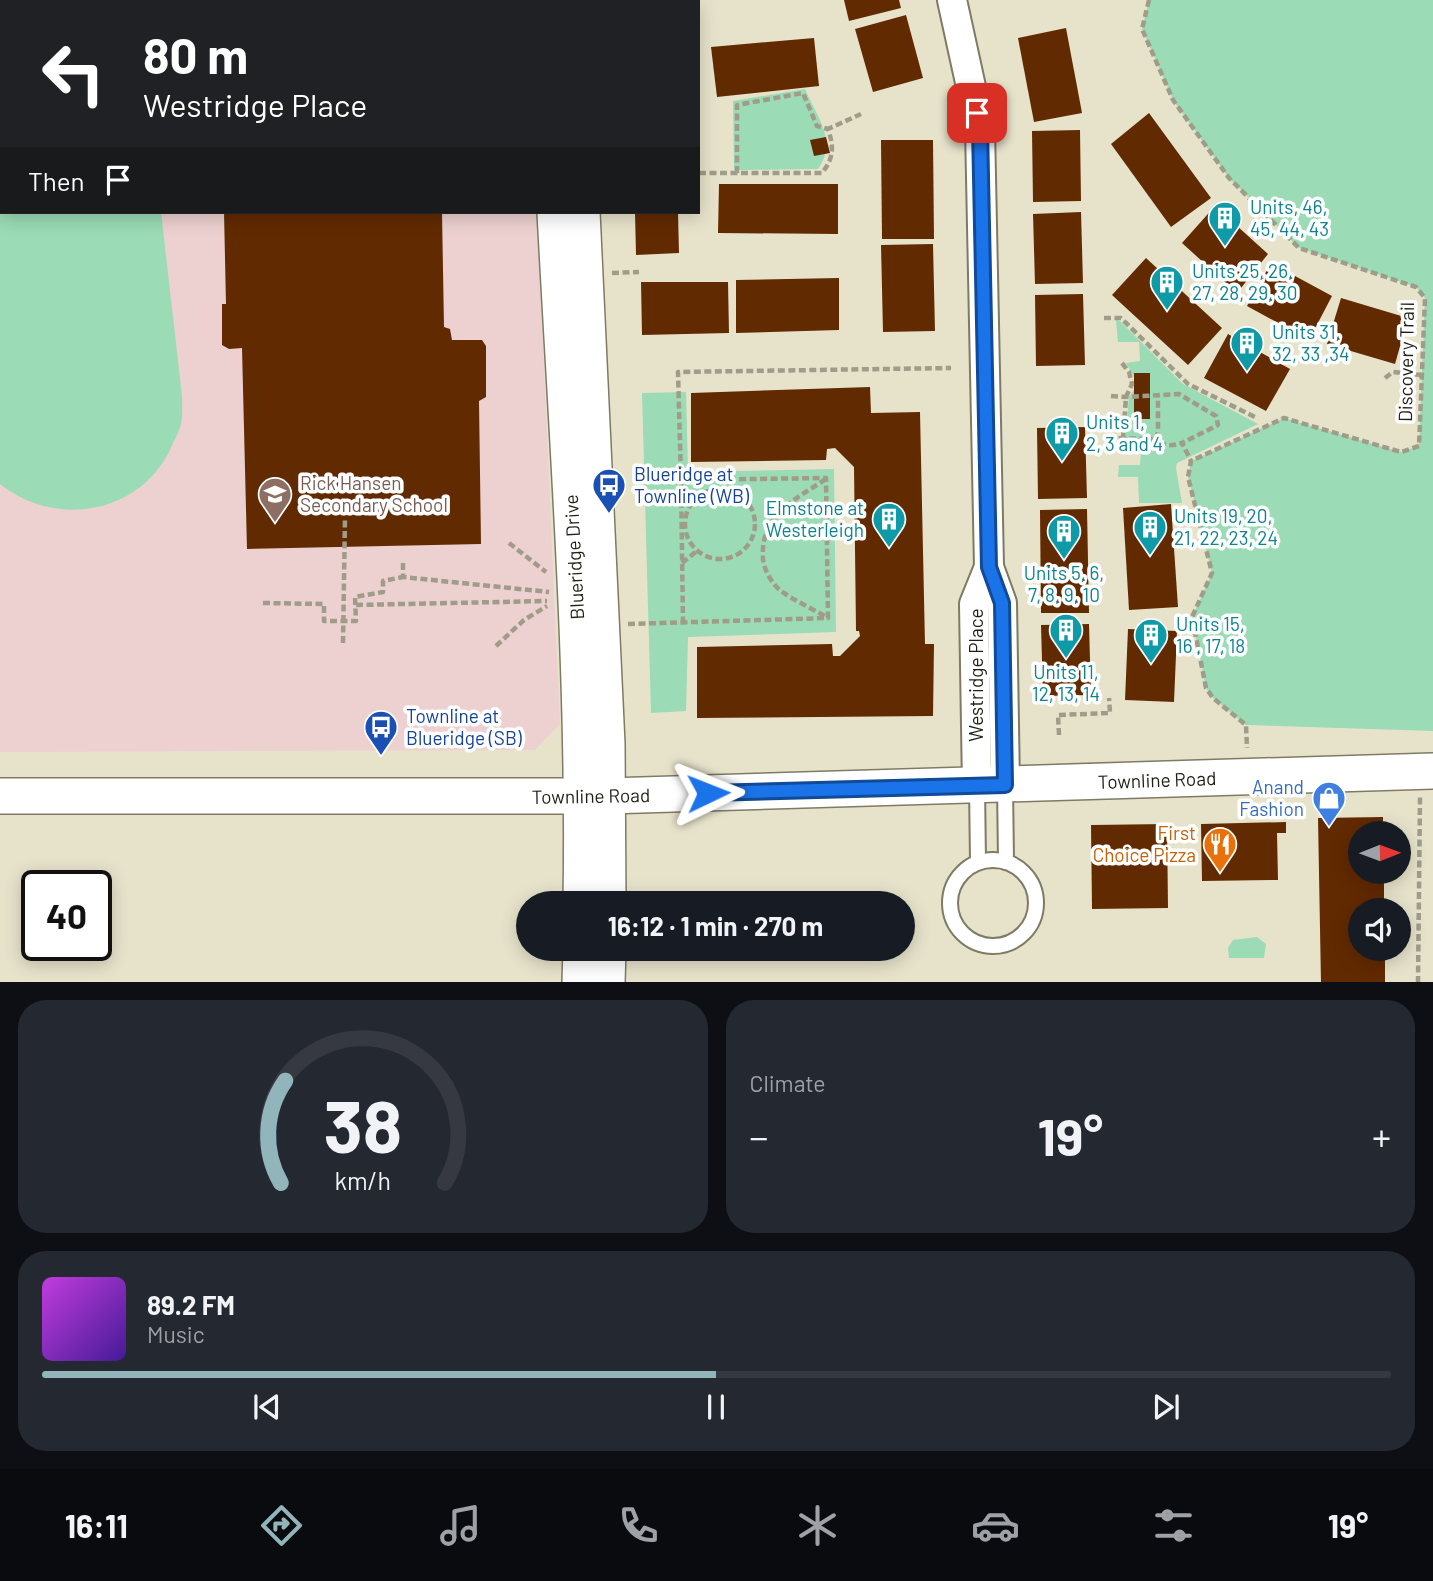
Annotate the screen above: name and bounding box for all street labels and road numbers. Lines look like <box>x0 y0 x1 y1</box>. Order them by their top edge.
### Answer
street label: Discovery Trail <box>1393 302 1418 422</box>
street label: Blueridge Drive <box>559 494 588 620</box>
street label: Westridge Place <box>964 608 987 742</box>
street label: Townline Road <box>1097 766 1217 793</box>
street label: Townline Road <box>531 783 651 808</box>

